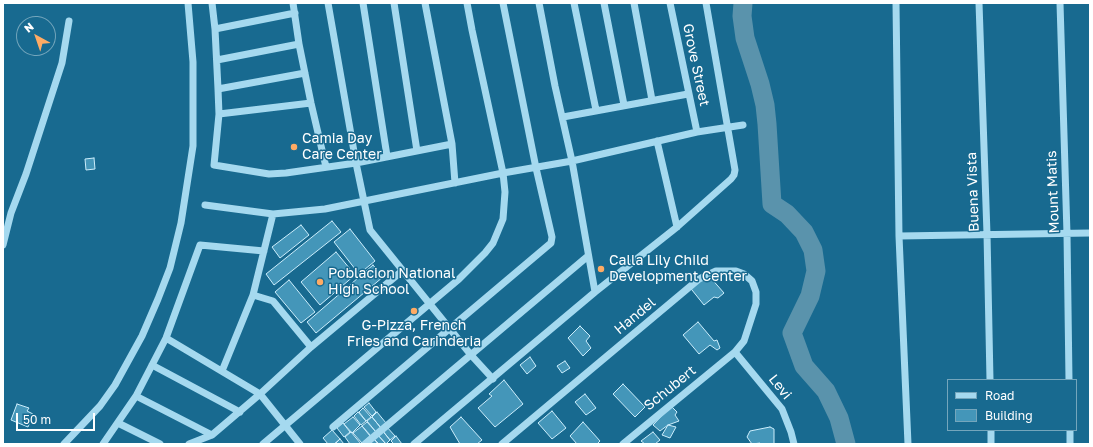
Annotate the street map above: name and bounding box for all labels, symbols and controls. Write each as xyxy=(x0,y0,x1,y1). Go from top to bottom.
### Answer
north arrow xyxy=(16,16,56,56)
text: N xyxy=(21,20,36,35)
street label: Grove Street xyxy=(679,22,713,108)
place label: Camia Day Care Center xyxy=(302,131,382,164)
marker: Camia Day Care Center xyxy=(289,142,299,152)
street label: Mount Matis xyxy=(1043,150,1063,234)
street label: Buena Vista xyxy=(963,152,983,232)
place label: Calla Lily Child Development Center xyxy=(609,253,747,286)
marker: Calla Lily Child Development Center xyxy=(596,264,606,274)
place label: Poblacion National High School xyxy=(328,266,455,298)
marker: Poblacion National High School xyxy=(315,277,325,287)
street label: Handel xyxy=(611,294,659,338)
marker: G-Pizza, French Fries and Carinderia xyxy=(409,306,419,316)
place label: G-Pizza, French Fries and Carinderia xyxy=(347,318,481,350)
street label: Schubert xyxy=(641,362,699,414)
street label: Levi xyxy=(765,371,795,403)
legend xyxy=(947,379,1077,431)
text: Road xyxy=(985,388,1014,403)
scale bar xyxy=(18,405,97,431)
text: Building xyxy=(985,408,1033,423)
text: 50 m xyxy=(23,412,51,427)

